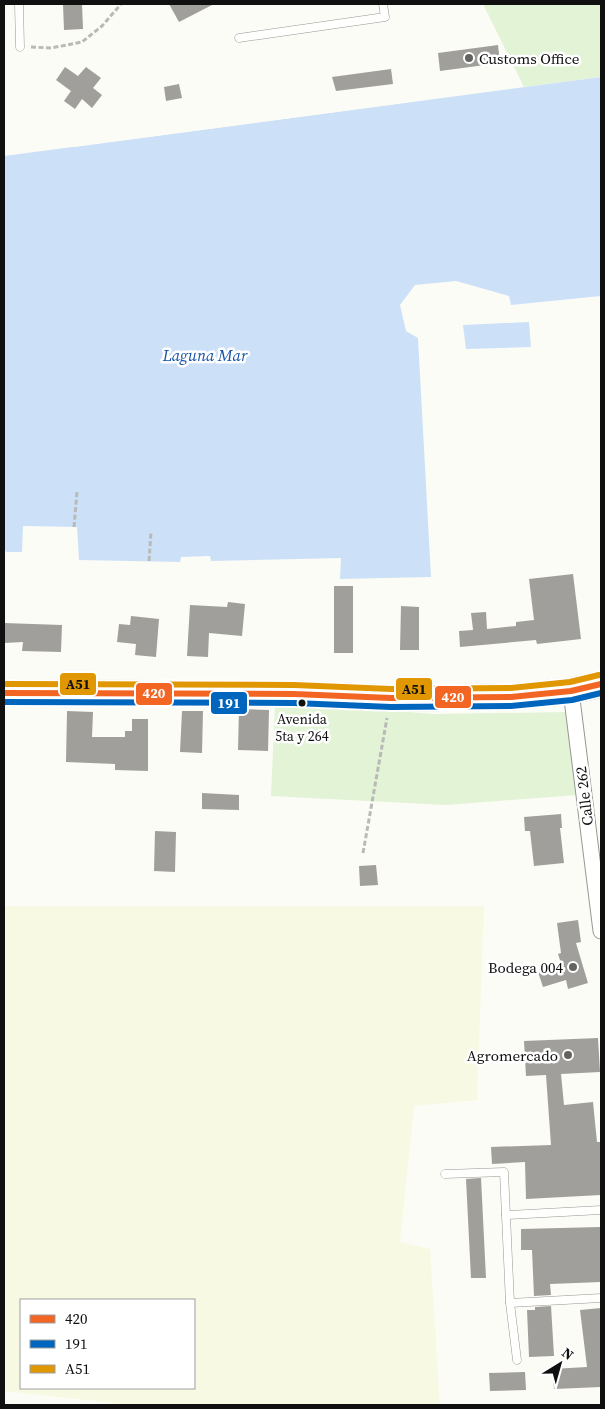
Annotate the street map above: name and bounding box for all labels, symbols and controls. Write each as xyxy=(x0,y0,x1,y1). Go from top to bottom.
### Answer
place label: Customs Office xyxy=(479,48,580,69)
marker: Customs Office xyxy=(463,52,475,64)
water label: Laguna Mar xyxy=(162,344,248,366)
line badge: A51 xyxy=(59,672,97,696)
text: A51 xyxy=(66,674,90,694)
line badge: A51 xyxy=(395,677,433,701)
text: A51 xyxy=(402,679,426,699)
line badge: 420 xyxy=(135,682,173,706)
text: 420 xyxy=(143,683,166,703)
line badge: 420 xyxy=(434,685,472,709)
text: 420 xyxy=(442,687,465,707)
line badge: 191 xyxy=(210,691,248,715)
text: 191 xyxy=(218,693,240,713)
marker: Avenida 5ta y 264 xyxy=(297,698,307,708)
place label: Avenida 5ta y 264 xyxy=(275,709,329,746)
street label: Calle 262 xyxy=(570,765,598,827)
place label: Bodega 004 xyxy=(488,957,563,978)
marker: Bodega 004 xyxy=(567,961,579,973)
place label: Agromercado xyxy=(467,1045,558,1066)
marker: Agromercado xyxy=(562,1049,574,1061)
legend xyxy=(20,1299,195,1389)
text: 420 xyxy=(65,1308,88,1329)
text: 191 xyxy=(65,1333,88,1354)
north arrow xyxy=(535,1339,585,1389)
text: N xyxy=(558,1343,578,1365)
text: A51 xyxy=(65,1358,90,1379)

